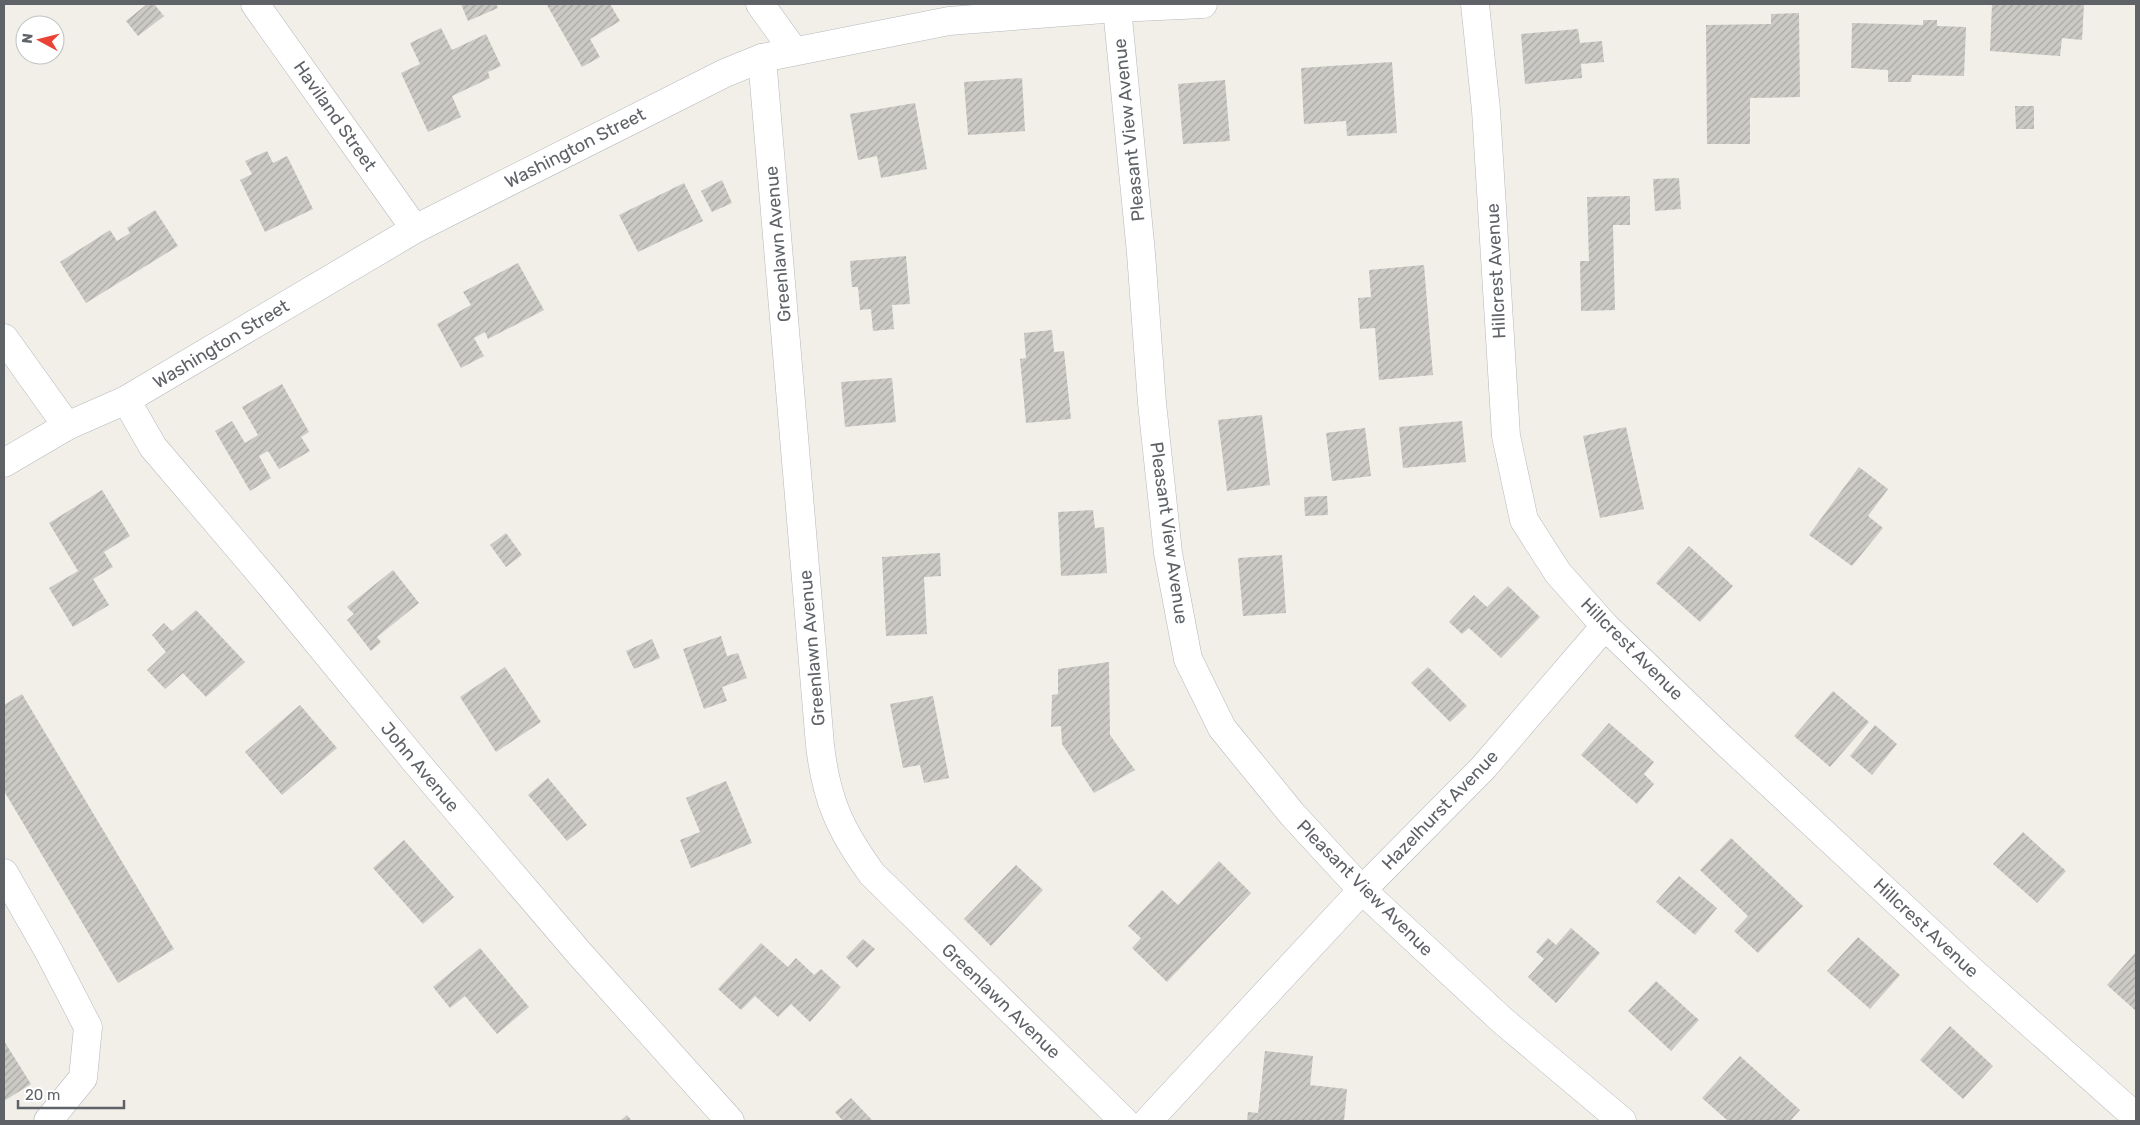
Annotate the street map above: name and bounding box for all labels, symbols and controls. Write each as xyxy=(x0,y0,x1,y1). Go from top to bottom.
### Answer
north arrow xyxy=(15,15,65,65)
text: N xyxy=(19,32,37,45)
street label: Pleasant View Avenue xyxy=(1108,37,1150,223)
street label: Haviland Street xyxy=(289,57,381,175)
street label: Washington Street xyxy=(501,103,649,193)
street label: Greenlawn Avenue xyxy=(760,165,796,323)
street label: Hillcrest Avenue xyxy=(1481,203,1511,339)
street label: Washington Street xyxy=(149,295,293,393)
street label: Pleasant View Avenue xyxy=(1145,440,1193,626)
street label: Greenlawn Avenue xyxy=(794,569,830,727)
street label: Hillcrest Avenue xyxy=(1576,593,1688,705)
street label: John Avenue xyxy=(376,718,464,816)
street label: Hazelhurst Avenue xyxy=(1377,745,1503,875)
street label: Pleasant View Avenue xyxy=(1292,815,1438,961)
street label: Hillcrest Avenue xyxy=(1869,874,1983,982)
street label: Greenlawn Avenue xyxy=(937,939,1065,1063)
scale bar xyxy=(18,1078,124,1110)
text: 20 m xyxy=(25,1086,60,1104)

